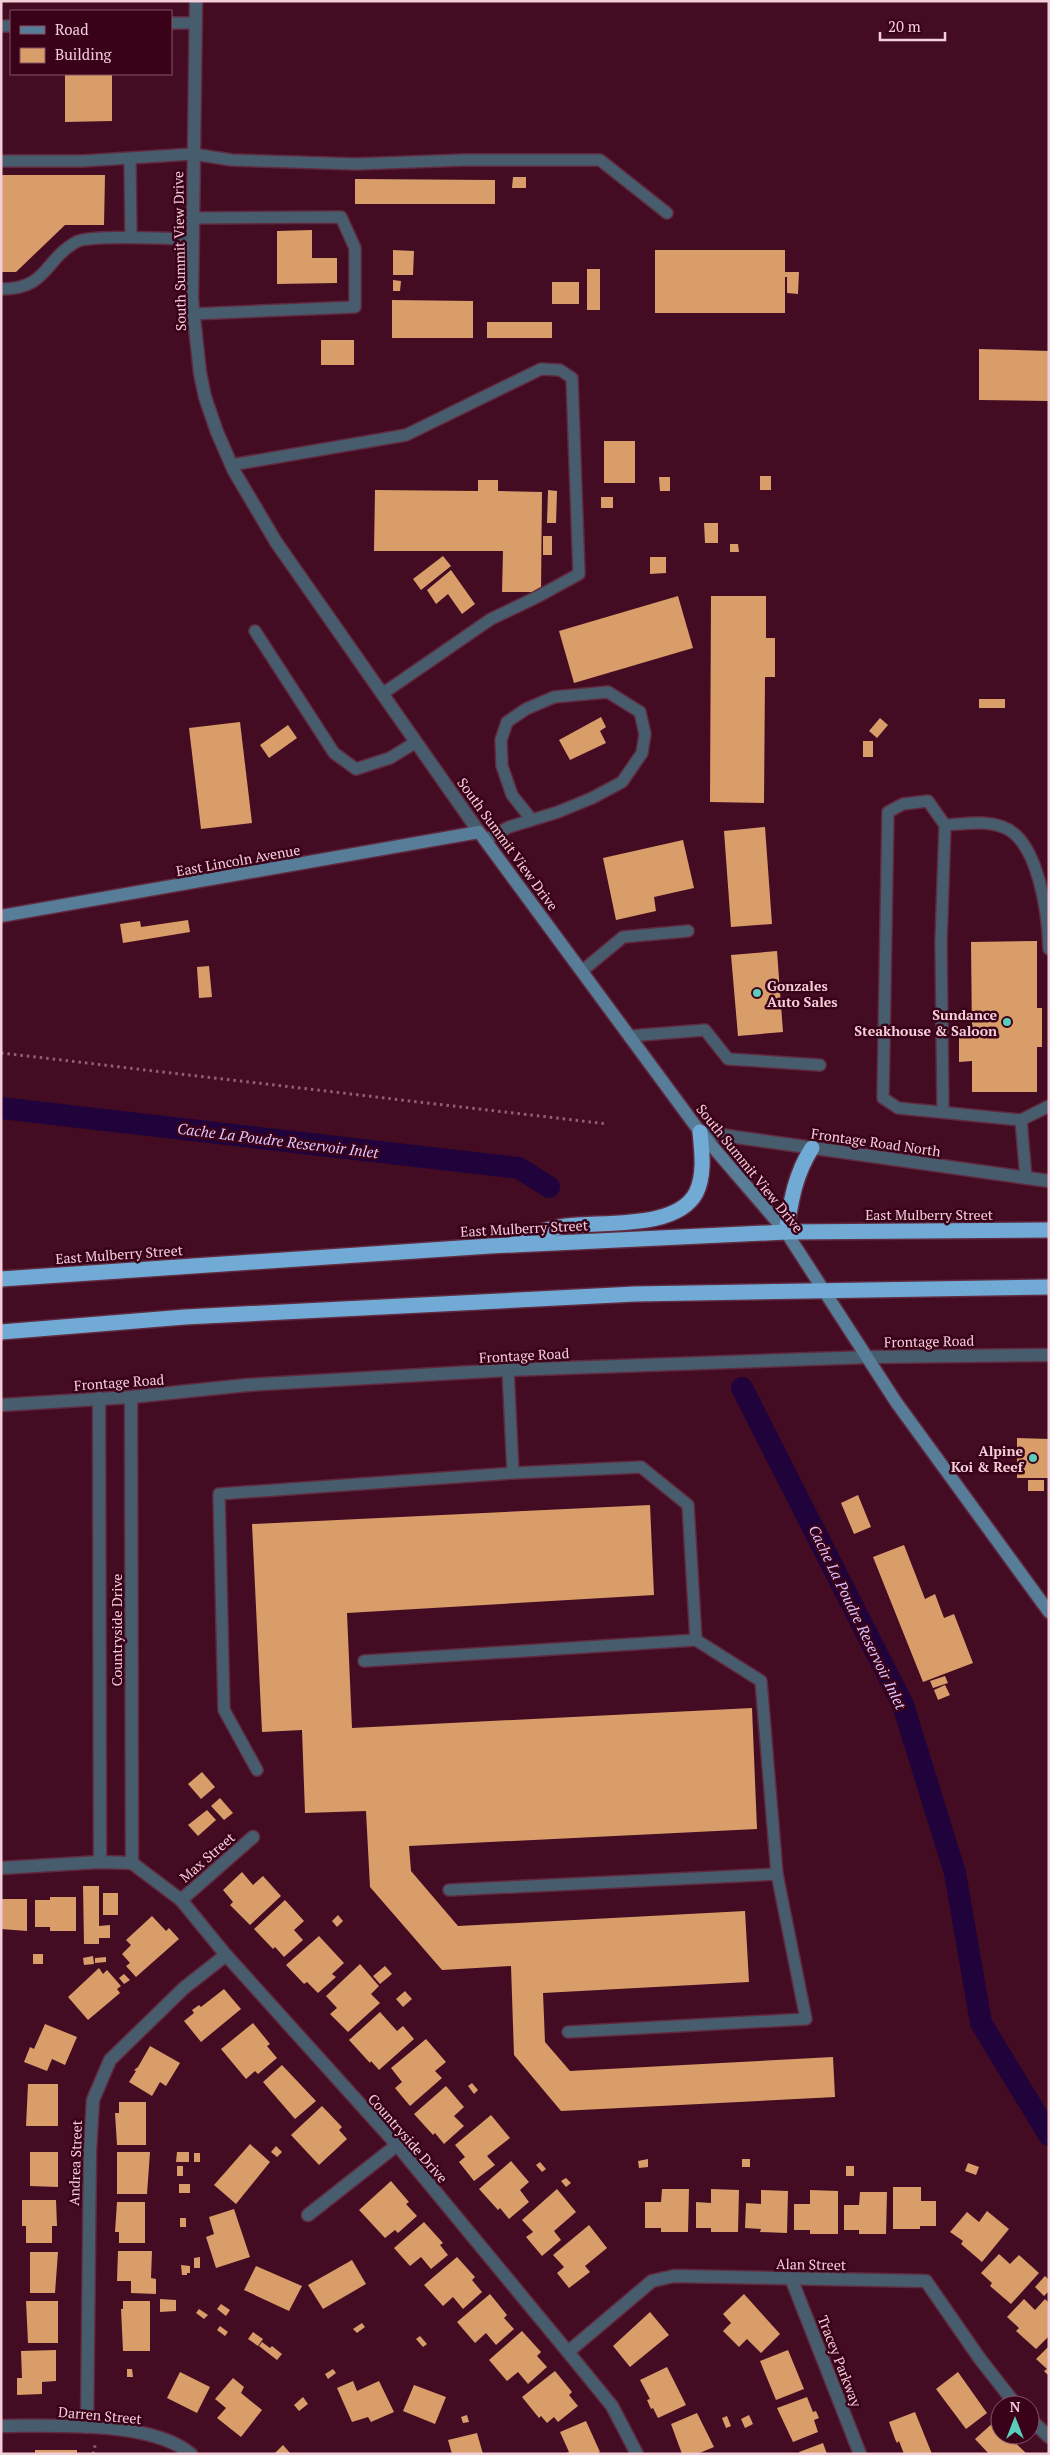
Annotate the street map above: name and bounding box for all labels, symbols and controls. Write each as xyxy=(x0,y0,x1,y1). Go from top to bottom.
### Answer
legend xyxy=(10,10,172,75)
scale bar xyxy=(880,10,945,42)
text: 20 m xyxy=(888,16,921,36)
text: Road xyxy=(55,19,88,39)
text: Building xyxy=(55,44,113,64)
street label: South Summit View Drive xyxy=(168,171,190,331)
street label: South Summit View Drive xyxy=(453,774,563,914)
street label: East Lincoln Avenue xyxy=(174,840,302,880)
place label: Gonzales Auto Sales xyxy=(767,976,838,1011)
marker: Gonzales Auto Sales xyxy=(751,987,763,999)
place label: Sundance Steakhouse & Saloon xyxy=(854,1005,997,1040)
marker: Sundance Steakhouse & Saloon xyxy=(1001,1016,1013,1028)
street label: South Summit View Drive xyxy=(692,1100,808,1236)
water label: Cache La Poudre Reservoir Inlet xyxy=(176,1118,381,1162)
street label: Frontage Road North xyxy=(810,1124,942,1160)
street label: East Mulberry Street xyxy=(865,1205,994,1224)
street label: East Mulberry Street xyxy=(460,1215,589,1241)
street label: East Mulberry Street xyxy=(55,1240,184,1268)
street label: Frontage Road xyxy=(884,1331,975,1351)
street label: Frontage Road xyxy=(478,1343,570,1367)
street label: Frontage Road xyxy=(73,1369,165,1395)
place label: Alpine Koi & Reef xyxy=(951,1441,1025,1476)
marker: Alpine Koi & Reef xyxy=(1027,1452,1039,1464)
water label: Cache La Poudre Reservoir Inlet xyxy=(805,1522,912,1713)
street label: Countryside Drive xyxy=(107,1574,126,1686)
street label: Max Street xyxy=(175,1827,239,1886)
street label: Countryside Drive xyxy=(364,2089,452,2187)
street label: Andrea Street xyxy=(64,2119,86,2206)
street label: Alan Street xyxy=(776,2254,847,2274)
street label: Tracey Parkway xyxy=(814,2313,867,2410)
north arrow xyxy=(990,2395,1040,2445)
text: N xyxy=(1010,2397,1021,2416)
street label: Darren Street xyxy=(57,2402,143,2428)

